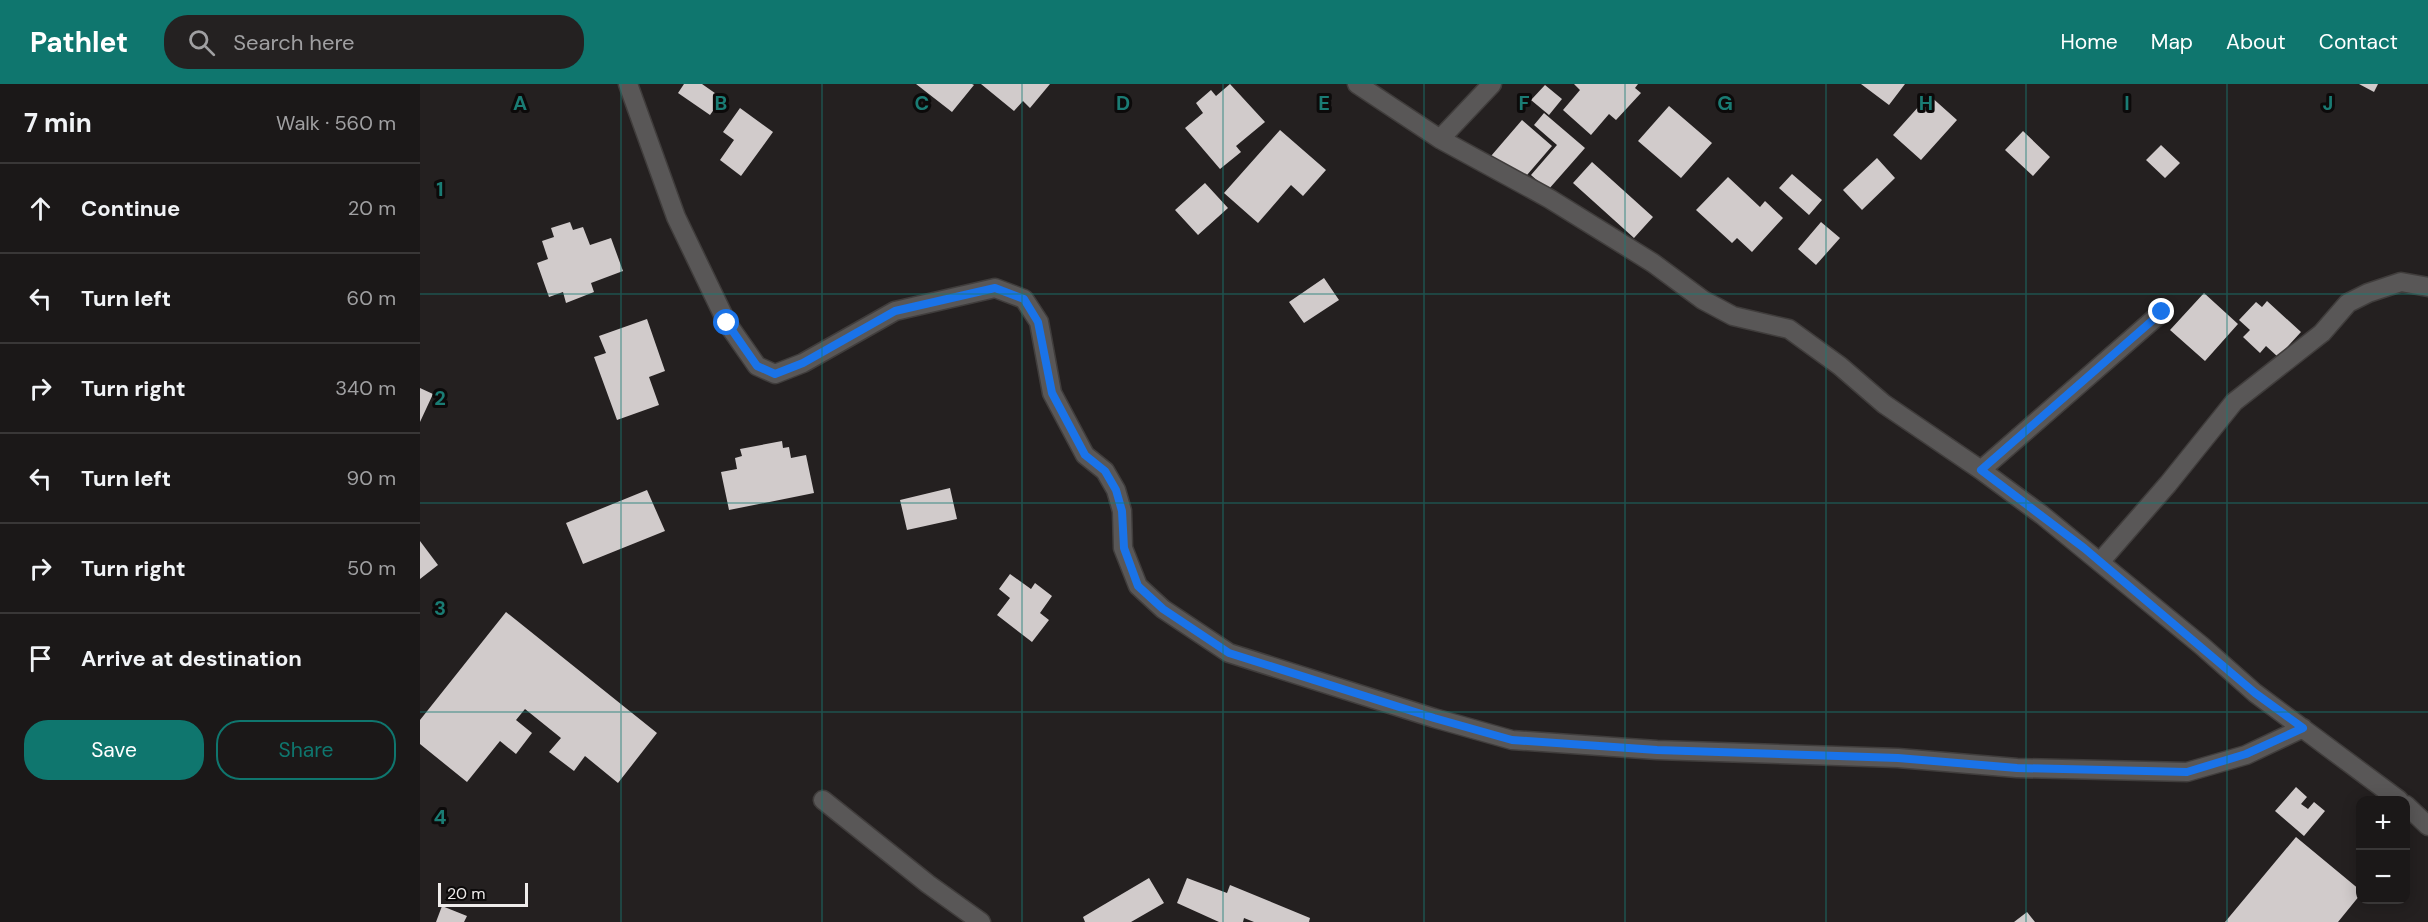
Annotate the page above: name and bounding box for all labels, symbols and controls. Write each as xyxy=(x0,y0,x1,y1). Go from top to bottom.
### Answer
search box xyxy=(164,15,584,69)
text: Pathlet xyxy=(30,24,128,61)
icon: search xyxy=(185,26,218,59)
text: Search here xyxy=(233,28,355,57)
text: Home xyxy=(2060,28,2118,56)
text: Map xyxy=(2151,28,2193,56)
text: About xyxy=(2226,28,2286,56)
text: Contact xyxy=(2319,28,2398,56)
text: A xyxy=(513,90,527,116)
text: B xyxy=(715,90,727,116)
text: C xyxy=(915,90,929,116)
text: D xyxy=(1116,90,1130,116)
text: E xyxy=(1318,90,1330,116)
text: F xyxy=(1518,90,1530,116)
text: G xyxy=(1717,90,1733,116)
text: H xyxy=(1919,90,1933,116)
text: I xyxy=(2124,90,2130,116)
text: J xyxy=(2323,90,2333,116)
text: 7 min xyxy=(24,106,92,140)
text: Walk · 560 m xyxy=(276,110,396,136)
text: 1 xyxy=(436,176,444,202)
icon: ahead xyxy=(24,192,57,225)
text: Continue xyxy=(81,194,180,223)
text: 20 m xyxy=(348,195,396,221)
icon: left xyxy=(24,282,57,315)
text: Turn left xyxy=(81,284,171,313)
text: 60 m xyxy=(347,285,396,311)
route end xyxy=(2148,298,2174,324)
route start xyxy=(713,309,739,335)
icon: right xyxy=(24,372,57,405)
text: Turn right xyxy=(81,374,186,403)
text: 340 m xyxy=(335,375,396,401)
text: 2 xyxy=(434,385,446,411)
icon: left xyxy=(24,462,57,495)
text: Turn left xyxy=(81,464,171,493)
text: 90 m xyxy=(347,465,396,491)
icon: right xyxy=(24,552,57,585)
text: Turn right xyxy=(81,554,186,583)
text: 50 m xyxy=(347,555,396,581)
text: 3 xyxy=(434,595,446,621)
icon: arrive xyxy=(24,642,57,675)
text: Arrive at destination xyxy=(81,644,302,673)
button: Save xyxy=(24,720,204,780)
button: Share xyxy=(216,720,396,780)
map controls xyxy=(2356,796,2410,904)
button: + xyxy=(2356,796,2410,850)
text: 4 xyxy=(434,804,447,830)
button: − xyxy=(2356,850,2410,904)
scale bar xyxy=(438,880,528,908)
text: 20 m xyxy=(447,883,486,904)

